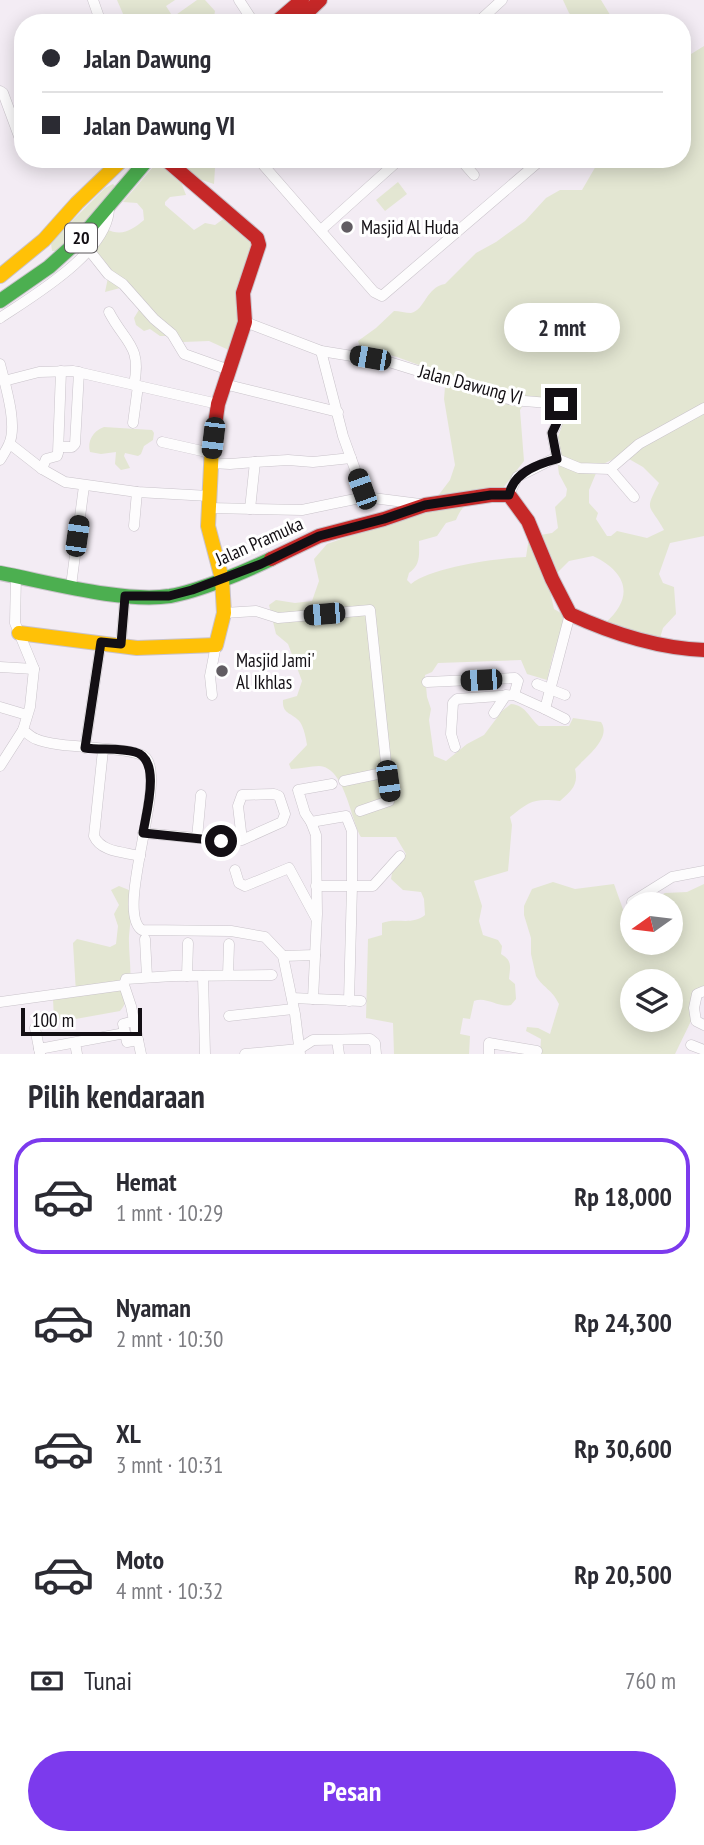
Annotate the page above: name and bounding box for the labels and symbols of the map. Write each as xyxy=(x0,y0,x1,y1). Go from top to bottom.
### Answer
place label: Masjid Al Huda xyxy=(361,215,459,239)
marker: Masjid Al Huda xyxy=(339,219,355,235)
road number: 20 xyxy=(65,224,97,252)
callout: 2 mnt xyxy=(503,302,619,352)
car xyxy=(348,344,393,372)
street label: Jalan Dawung VI xyxy=(415,358,526,409)
route end xyxy=(545,388,577,420)
car xyxy=(201,416,226,460)
car xyxy=(345,466,380,512)
street label: Jalan Pramuka xyxy=(211,511,306,571)
car xyxy=(64,514,91,558)
car xyxy=(303,602,346,626)
place label: Masjid Jami' Al Ikhlas xyxy=(236,648,315,694)
marker: Masjid Jami' Al Ikhlas xyxy=(214,663,230,679)
car xyxy=(460,668,503,692)
car xyxy=(375,759,402,803)
route start xyxy=(205,825,237,857)
north arrow xyxy=(620,892,682,956)
scale bar xyxy=(21,1005,142,1037)

